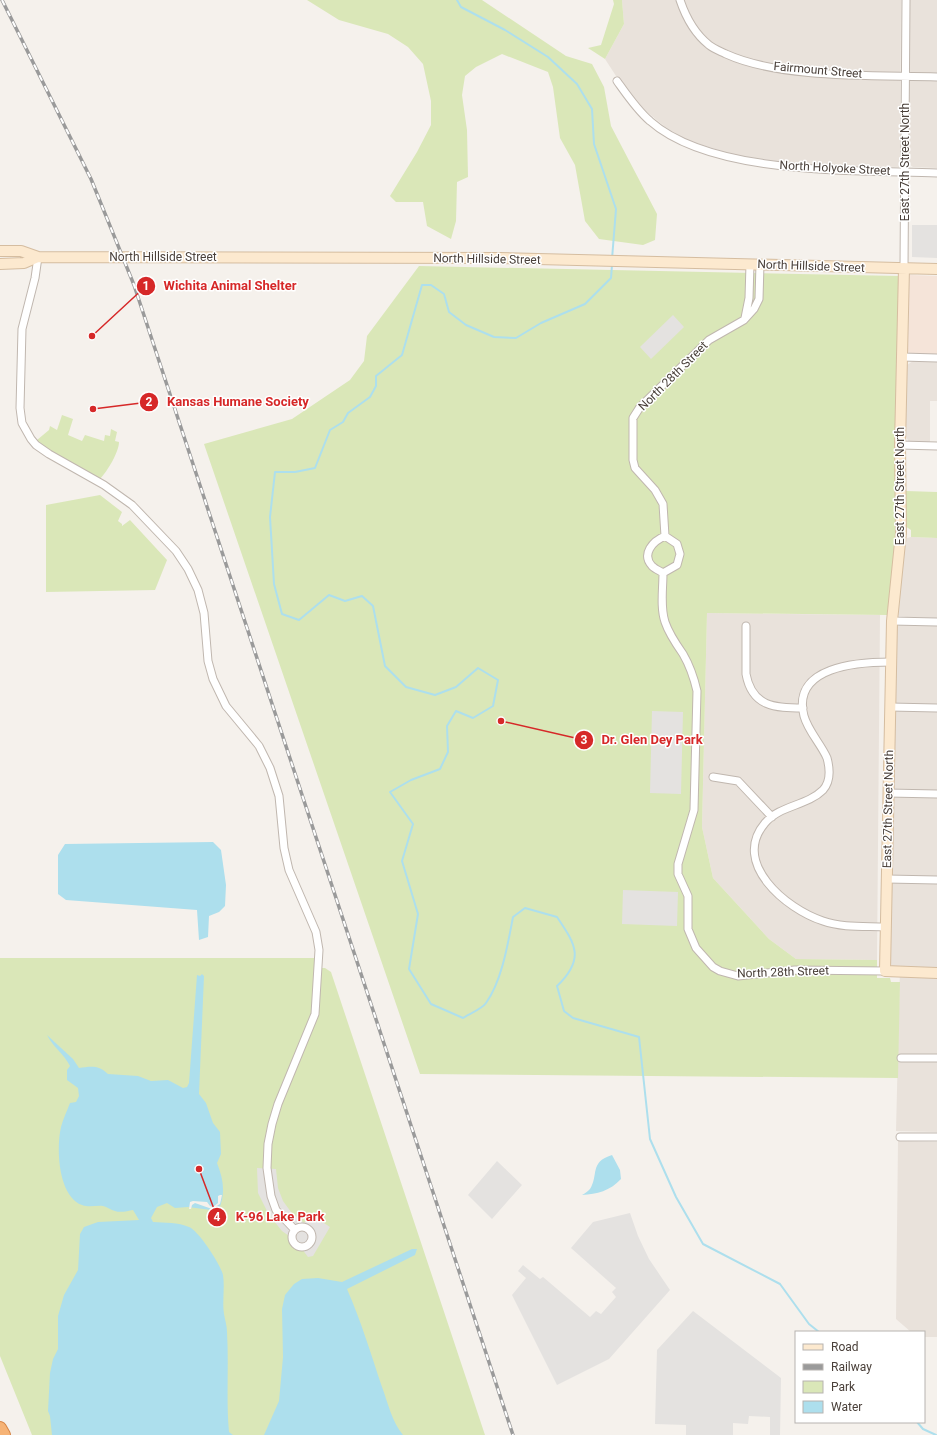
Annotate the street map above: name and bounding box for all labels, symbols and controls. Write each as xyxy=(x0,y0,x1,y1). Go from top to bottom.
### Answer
street label: Fairmount Street xyxy=(773,59,863,81)
street label: East 27th Street North xyxy=(898,103,912,221)
street label: North Holyoke Street xyxy=(779,158,891,178)
street label: North Hillside Street xyxy=(109,250,217,264)
street label: North Hillside Street xyxy=(433,251,541,267)
street label: North Hillside Street xyxy=(757,257,865,275)
callout: Wichita Animal Shelter xyxy=(136,273,305,298)
text: Wichita Animal Shelter xyxy=(164,278,297,293)
text: 1 xyxy=(143,279,149,293)
street label: North 28th Street xyxy=(636,338,711,413)
callout: Kansas Humane Society xyxy=(139,389,317,414)
text: Kansas Humane Society xyxy=(167,394,309,409)
text: 2 xyxy=(146,395,153,409)
street label: East 27th Street North xyxy=(893,427,907,545)
callout: Dr. Glen Dey Park xyxy=(574,727,711,752)
text: Dr. Glen Dey Park xyxy=(601,732,704,747)
text: 3 xyxy=(581,733,588,747)
street label: East 27th Street North xyxy=(880,750,896,868)
street label: North 28th Street xyxy=(737,963,829,981)
callout: K-96 Lake Park xyxy=(207,1204,332,1229)
text: K-96 Lake Park xyxy=(236,1209,325,1224)
text: 4 xyxy=(214,1210,221,1224)
legend xyxy=(795,1331,925,1423)
text: Road xyxy=(831,1340,859,1354)
text: Railway xyxy=(831,1360,872,1374)
text: Park xyxy=(831,1380,856,1394)
text: Water xyxy=(831,1400,862,1414)

